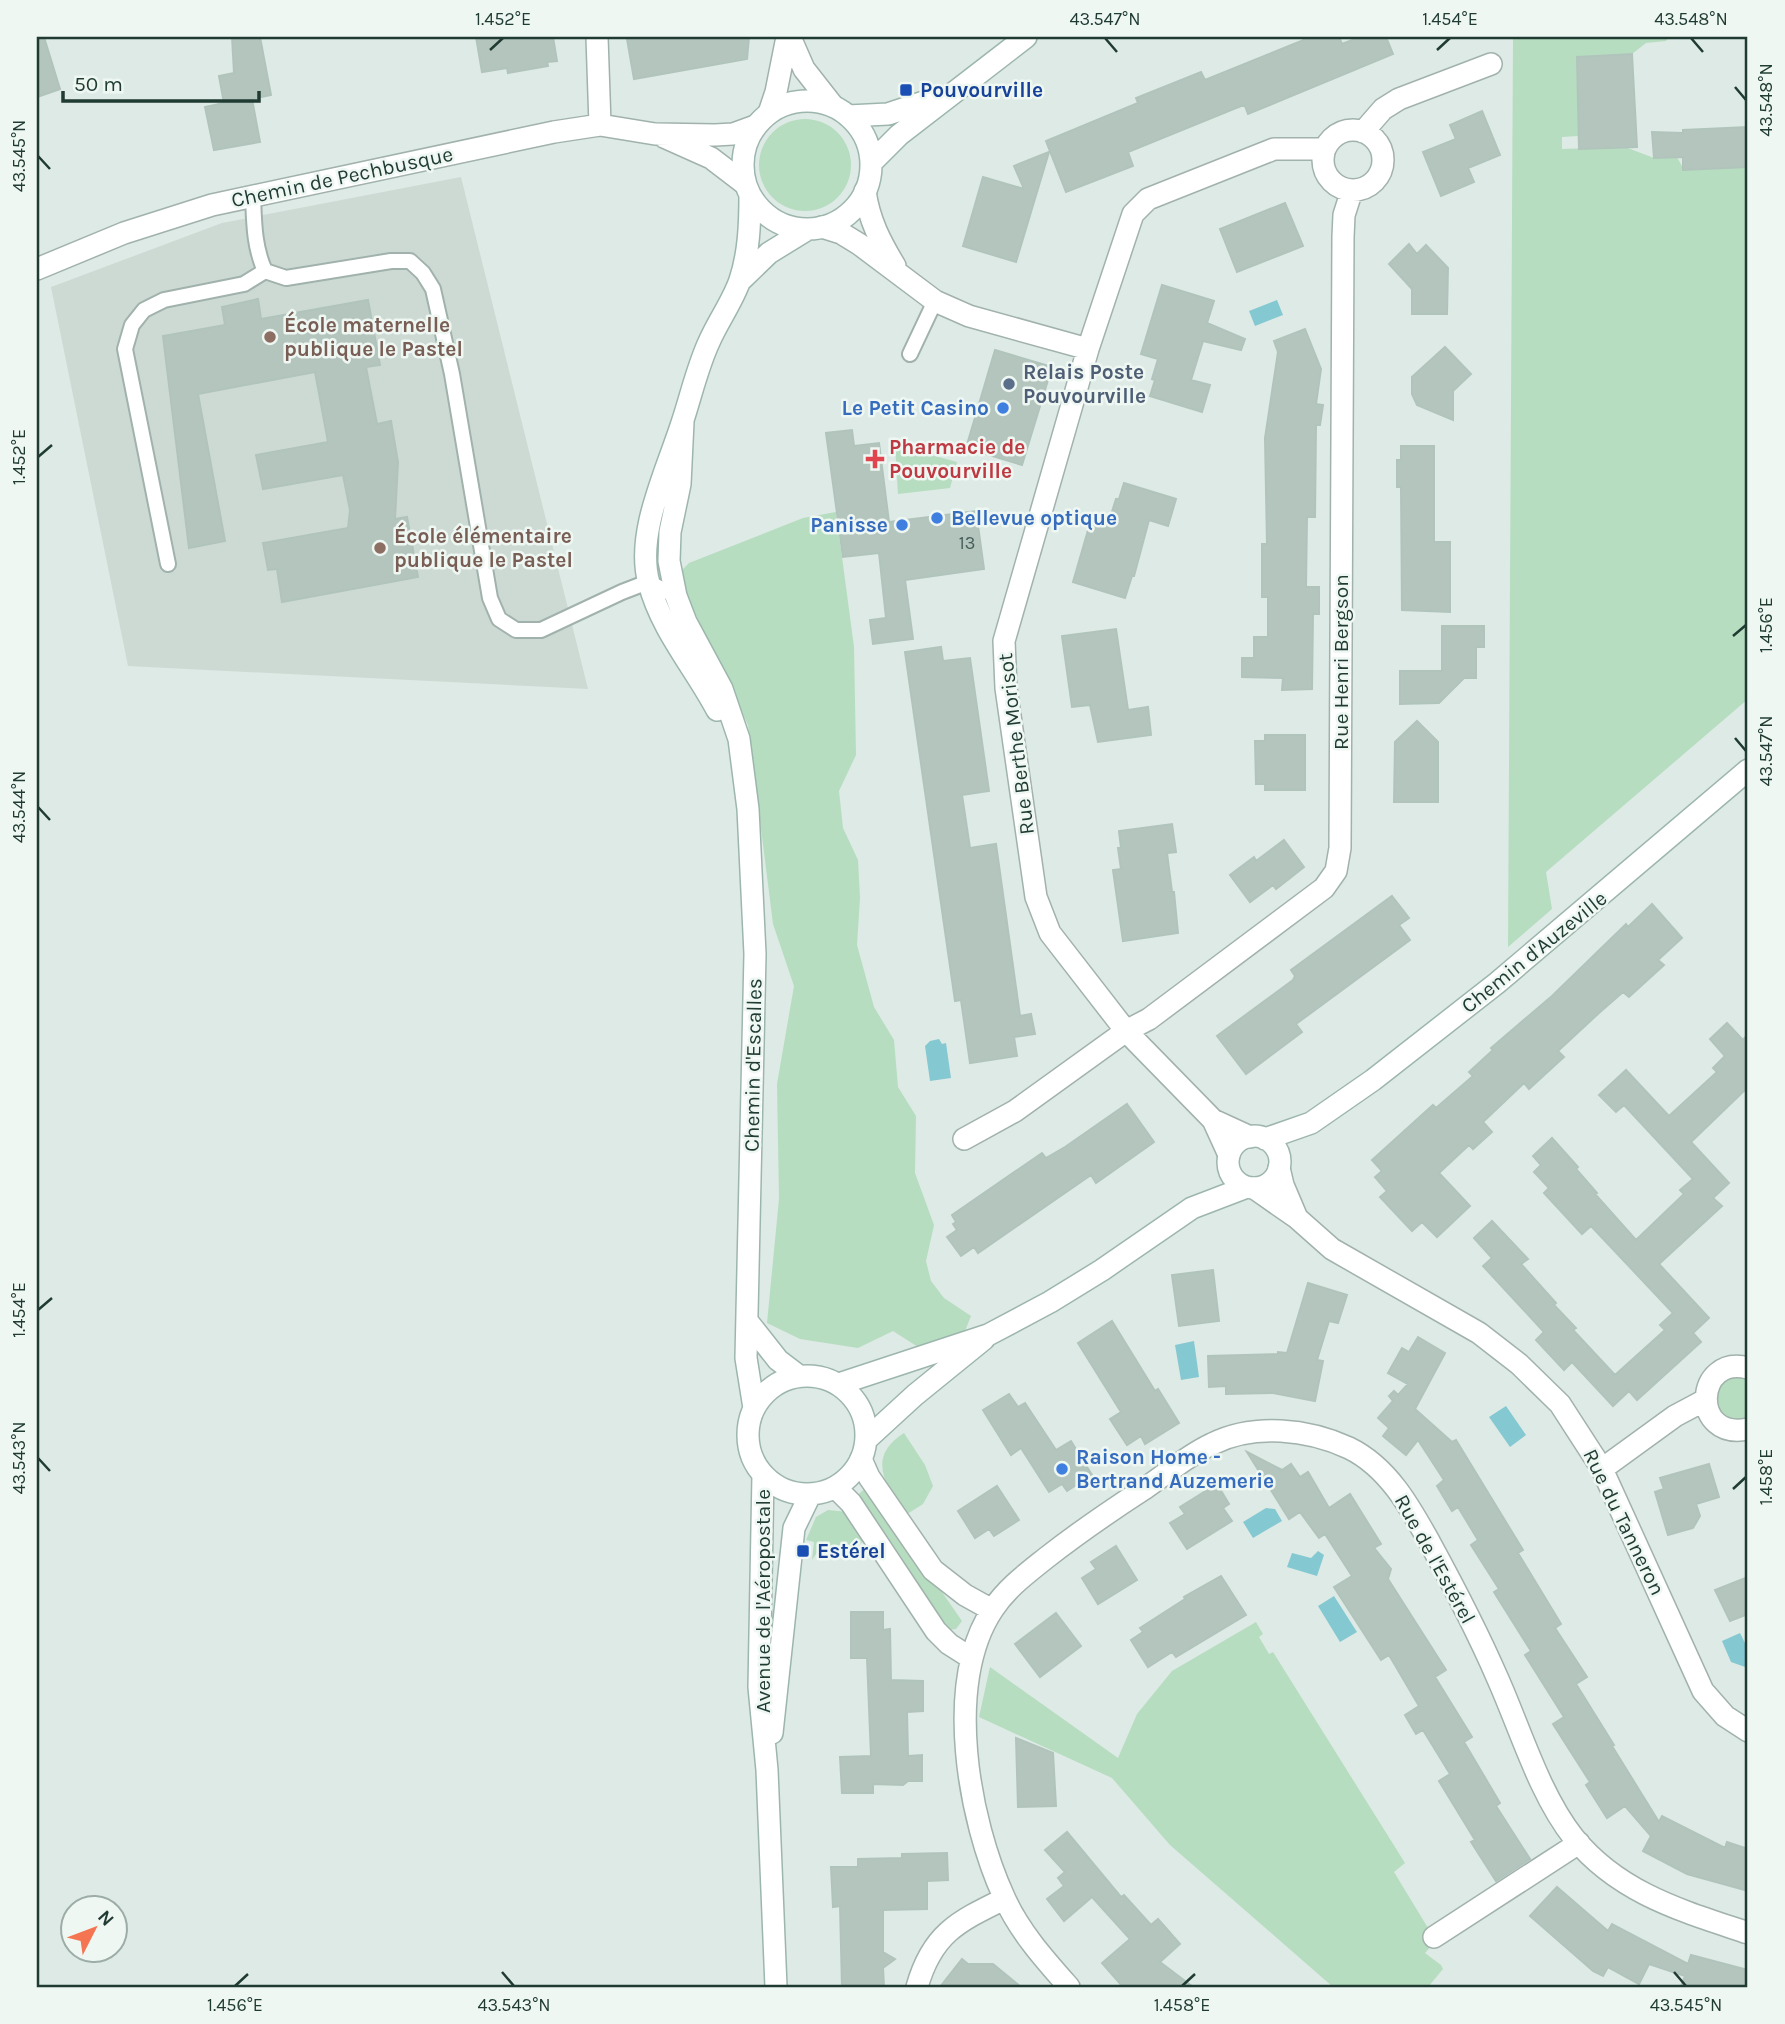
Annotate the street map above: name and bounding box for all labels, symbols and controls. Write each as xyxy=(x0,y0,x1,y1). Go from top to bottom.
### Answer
text: 1.452°E xyxy=(475,8,531,30)
text: 43.547°N xyxy=(1069,8,1141,30)
text: 1.454°E xyxy=(1422,8,1478,30)
text: 43.548°N xyxy=(1654,8,1728,30)
scale bar xyxy=(63,60,259,104)
text: 43.548°N xyxy=(1755,63,1777,137)
text: 50 m xyxy=(74,72,123,96)
place label: Pouvourville xyxy=(920,78,1043,102)
marker: Pouvourville xyxy=(898,82,914,98)
text: 43.545°N xyxy=(8,120,30,192)
street label: Chemin de Pechbusque xyxy=(229,142,455,212)
place label: École maternelle publique le Pastel xyxy=(284,311,463,362)
marker: École maternelle publique le Pastel xyxy=(262,329,278,345)
place label: Relais Poste Pouvourville xyxy=(1023,360,1146,408)
marker: Relais Poste Pouvourville xyxy=(1001,376,1017,392)
place label: Le Petit Casino xyxy=(842,396,989,420)
marker: Le Petit Casino xyxy=(995,400,1011,416)
text: 1.452°E xyxy=(8,429,30,485)
place label: Pharmacie de Pouvourville xyxy=(889,435,1026,483)
marker: Pharmacie de Pouvourville xyxy=(867,451,883,467)
place label: Bellevue optique xyxy=(951,506,1117,531)
marker: Bellevue optique xyxy=(929,510,945,526)
place label: Panisse xyxy=(810,513,888,537)
marker: Panisse xyxy=(894,517,910,533)
place label: École élémentaire publique le Pastel xyxy=(394,522,573,573)
house number: 13 xyxy=(959,532,975,554)
marker: École élémentaire publique le Pastel xyxy=(372,540,388,556)
street label: Rue Henri Bergson xyxy=(1329,574,1353,750)
text: 1.456°E xyxy=(1755,597,1777,653)
street label: Rue Berthe Morisot xyxy=(993,652,1039,836)
text: 43.547°N xyxy=(1755,715,1777,787)
text: 43.544°N xyxy=(8,771,30,843)
street label: Chemin d'Auzeville xyxy=(1456,886,1612,1018)
street label: Chemin d'Escalles xyxy=(739,978,767,1152)
text: 1.454°E xyxy=(8,1282,30,1338)
text: 43.543°N xyxy=(8,1421,30,1495)
place label: Raison Home - Bertrand Auzemerie xyxy=(1076,1445,1274,1493)
street label: Rue du Tanneron xyxy=(1578,1445,1670,1599)
text: 1.458°E xyxy=(1755,1449,1777,1505)
marker: Raison Home - Bertrand Auzemerie xyxy=(1054,1461,1070,1477)
street label: Avenue de l'Aéropostale xyxy=(751,1489,775,1713)
street label: Rue de l'Estérel xyxy=(1390,1490,1480,1628)
place label: Estérel xyxy=(817,1539,886,1563)
marker: Estérel xyxy=(795,1543,811,1559)
north arrow xyxy=(60,1895,130,1965)
text: N xyxy=(93,1906,119,1931)
text: 1.456°E xyxy=(207,1994,263,2016)
text: 43.543°N xyxy=(477,1994,551,2016)
text: 1.458°E xyxy=(1154,1994,1210,2016)
text: 43.545°N xyxy=(1650,1994,1722,2016)

